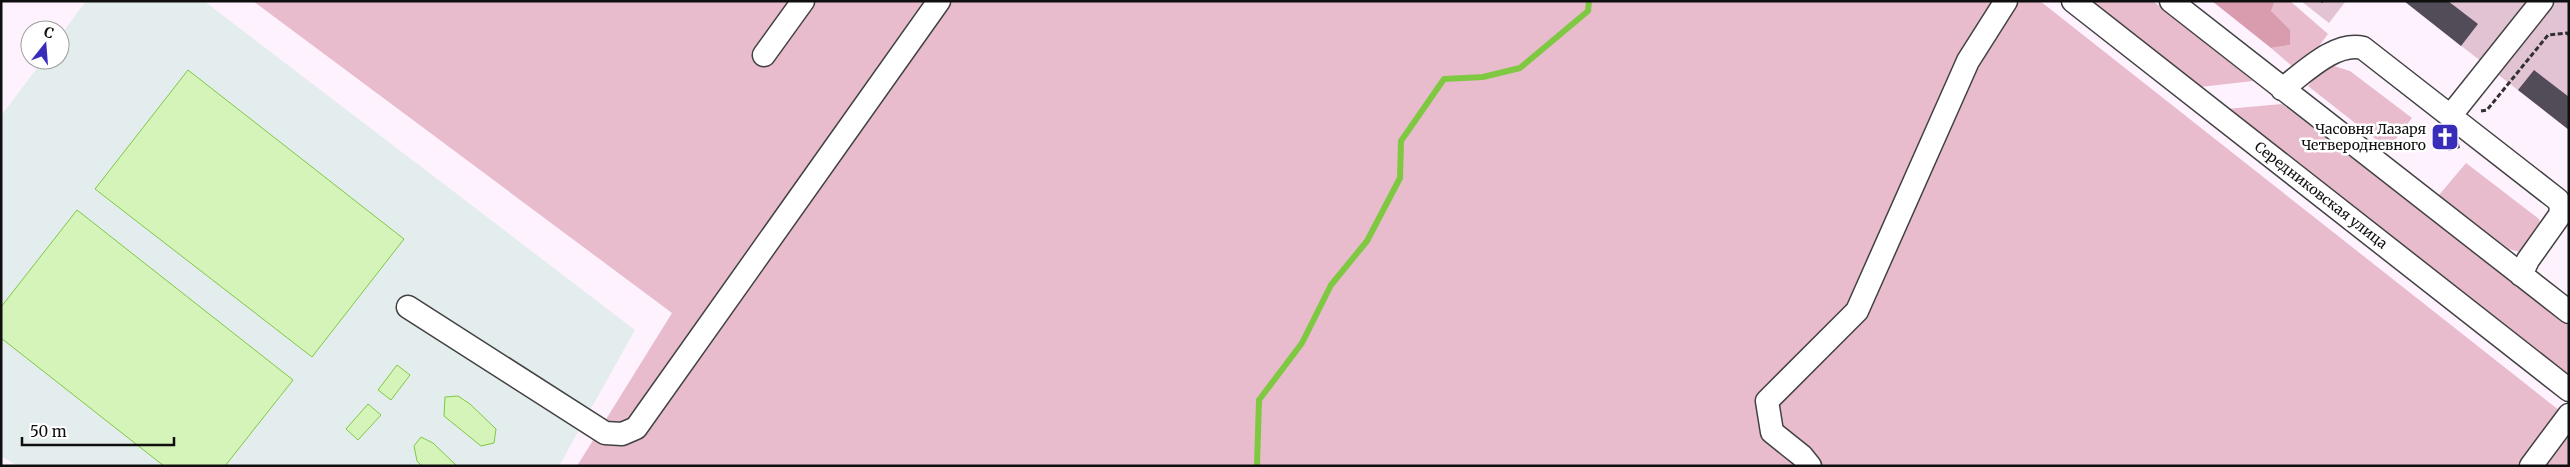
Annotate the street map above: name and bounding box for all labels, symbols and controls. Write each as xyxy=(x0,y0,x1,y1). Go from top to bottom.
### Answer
north arrow xyxy=(20,20,70,70)
text: С xyxy=(42,23,56,43)
place label: Часовня Лазаря Четверодневного xyxy=(2301,120,2426,154)
church icon: Часовня Лазаря Четверодневного xyxy=(2430,122,2460,152)
street label: Середниковская улица xyxy=(2251,138,2391,253)
scale bar xyxy=(22,414,175,446)
text: 50 m xyxy=(30,422,67,441)

